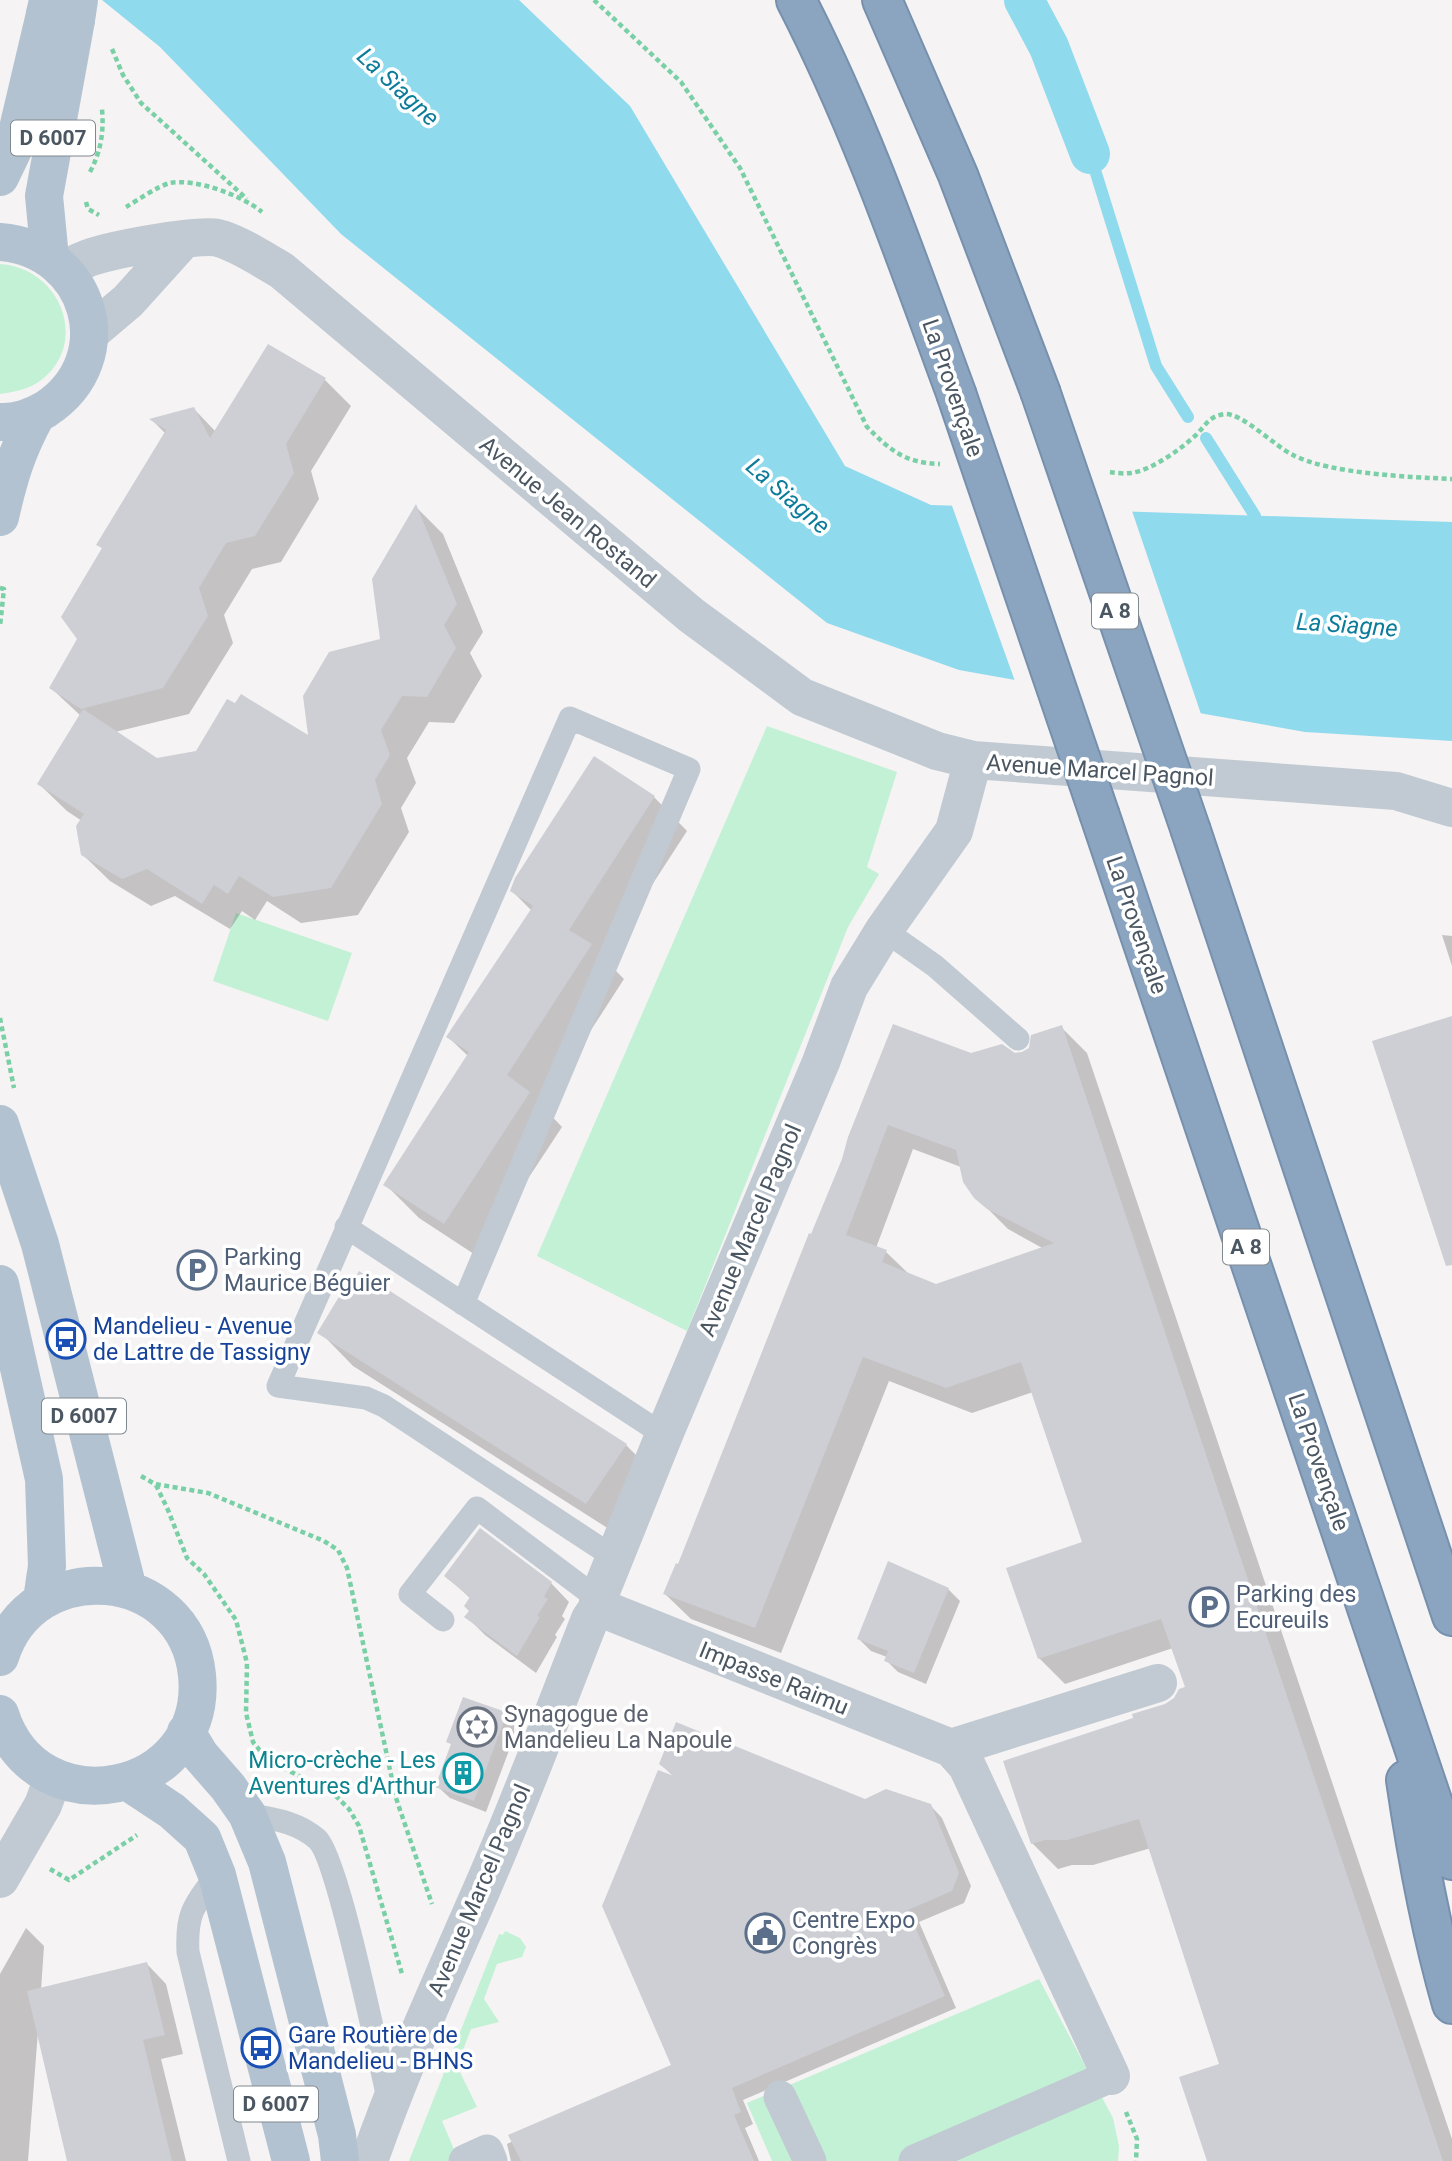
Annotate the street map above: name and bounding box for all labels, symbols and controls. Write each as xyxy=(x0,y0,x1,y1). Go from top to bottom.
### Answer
water label: La Siagne xyxy=(351,42,445,132)
road number: D 6007 xyxy=(11,120,95,156)
street label: La Provençale xyxy=(916,316,989,461)
street label: Avenue Jean Rostand xyxy=(474,431,661,594)
water label: La Siagne xyxy=(741,452,835,540)
road number: A 8 xyxy=(1092,594,1138,628)
water label: La Siagne xyxy=(1295,607,1399,643)
street label: Avenue Marcel Pagnol xyxy=(985,749,1215,792)
street label: La Provençale xyxy=(1100,853,1173,998)
street label: Avenue Marcel Pagnol xyxy=(694,1120,807,1340)
road number: A 8 xyxy=(1223,1230,1269,1264)
place label: Parking Maurice Béguier xyxy=(224,1244,391,1297)
parking icon: Parking Maurice Béguier xyxy=(176,1249,218,1291)
place label: Mandelieu - Avenue de Lattre de Tassigny xyxy=(93,1313,311,1366)
bus stop icon: Mandelieu - Avenue de Lattre de Tassigny xyxy=(45,1318,87,1360)
street label: La Provençale xyxy=(1282,1390,1355,1535)
road number: D 6007 xyxy=(42,1398,126,1434)
place label: Parking des Ecureuils xyxy=(1236,1581,1356,1634)
parking icon: Parking des Ecureuils xyxy=(1188,1586,1230,1628)
street label: Impasse Raimu xyxy=(695,1636,852,1721)
place label: Synagogue de Mandelieu La Napoule xyxy=(504,1701,732,1754)
synagogue icon: Synagogue de Mandelieu La Napoule xyxy=(456,1706,498,1748)
place label: Micro-crèche - Les Aventures d'Arthur xyxy=(248,1747,436,1800)
building icon: Micro-crèche - Les Aventures d'Arthur xyxy=(442,1752,484,1794)
street label: Avenue Marcel Pagnol xyxy=(423,1780,536,2000)
place label: Centre Expo Congrès xyxy=(792,1907,915,1960)
public building icon: Centre Expo Congrès xyxy=(744,1912,786,1954)
place label: Gare Routière de Mandelieu - BHNS xyxy=(288,2022,473,2075)
bus stop icon: Gare Routière de Mandelieu - BHNS xyxy=(240,2027,282,2069)
road number: D 6007 xyxy=(234,2086,318,2122)

